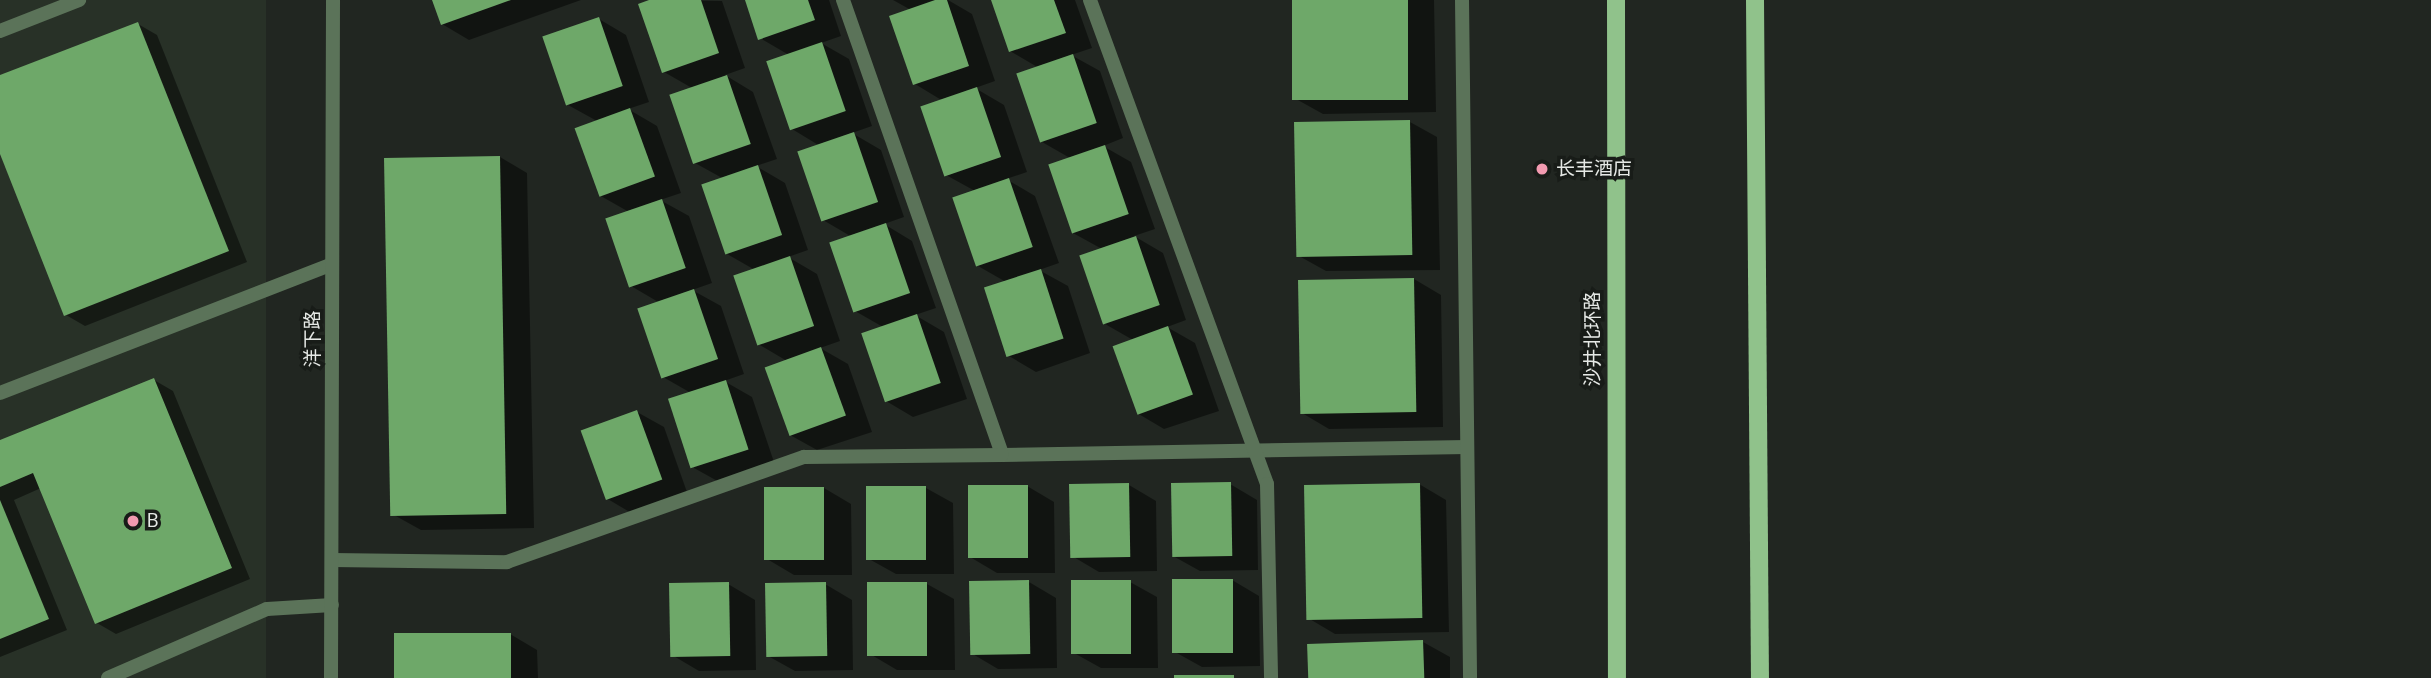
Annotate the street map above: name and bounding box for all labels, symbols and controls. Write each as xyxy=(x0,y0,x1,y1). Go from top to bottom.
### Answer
place label: 长丰酒店 xyxy=(1556,158,1632,180)
marker: 长丰酒店 xyxy=(1534,161,1550,177)
street label: 沙井北环路 xyxy=(1582,292,1604,386)
street label: 洋下路 xyxy=(302,311,324,367)
place label: B xyxy=(147,510,158,532)
marker: B xyxy=(125,513,141,529)

